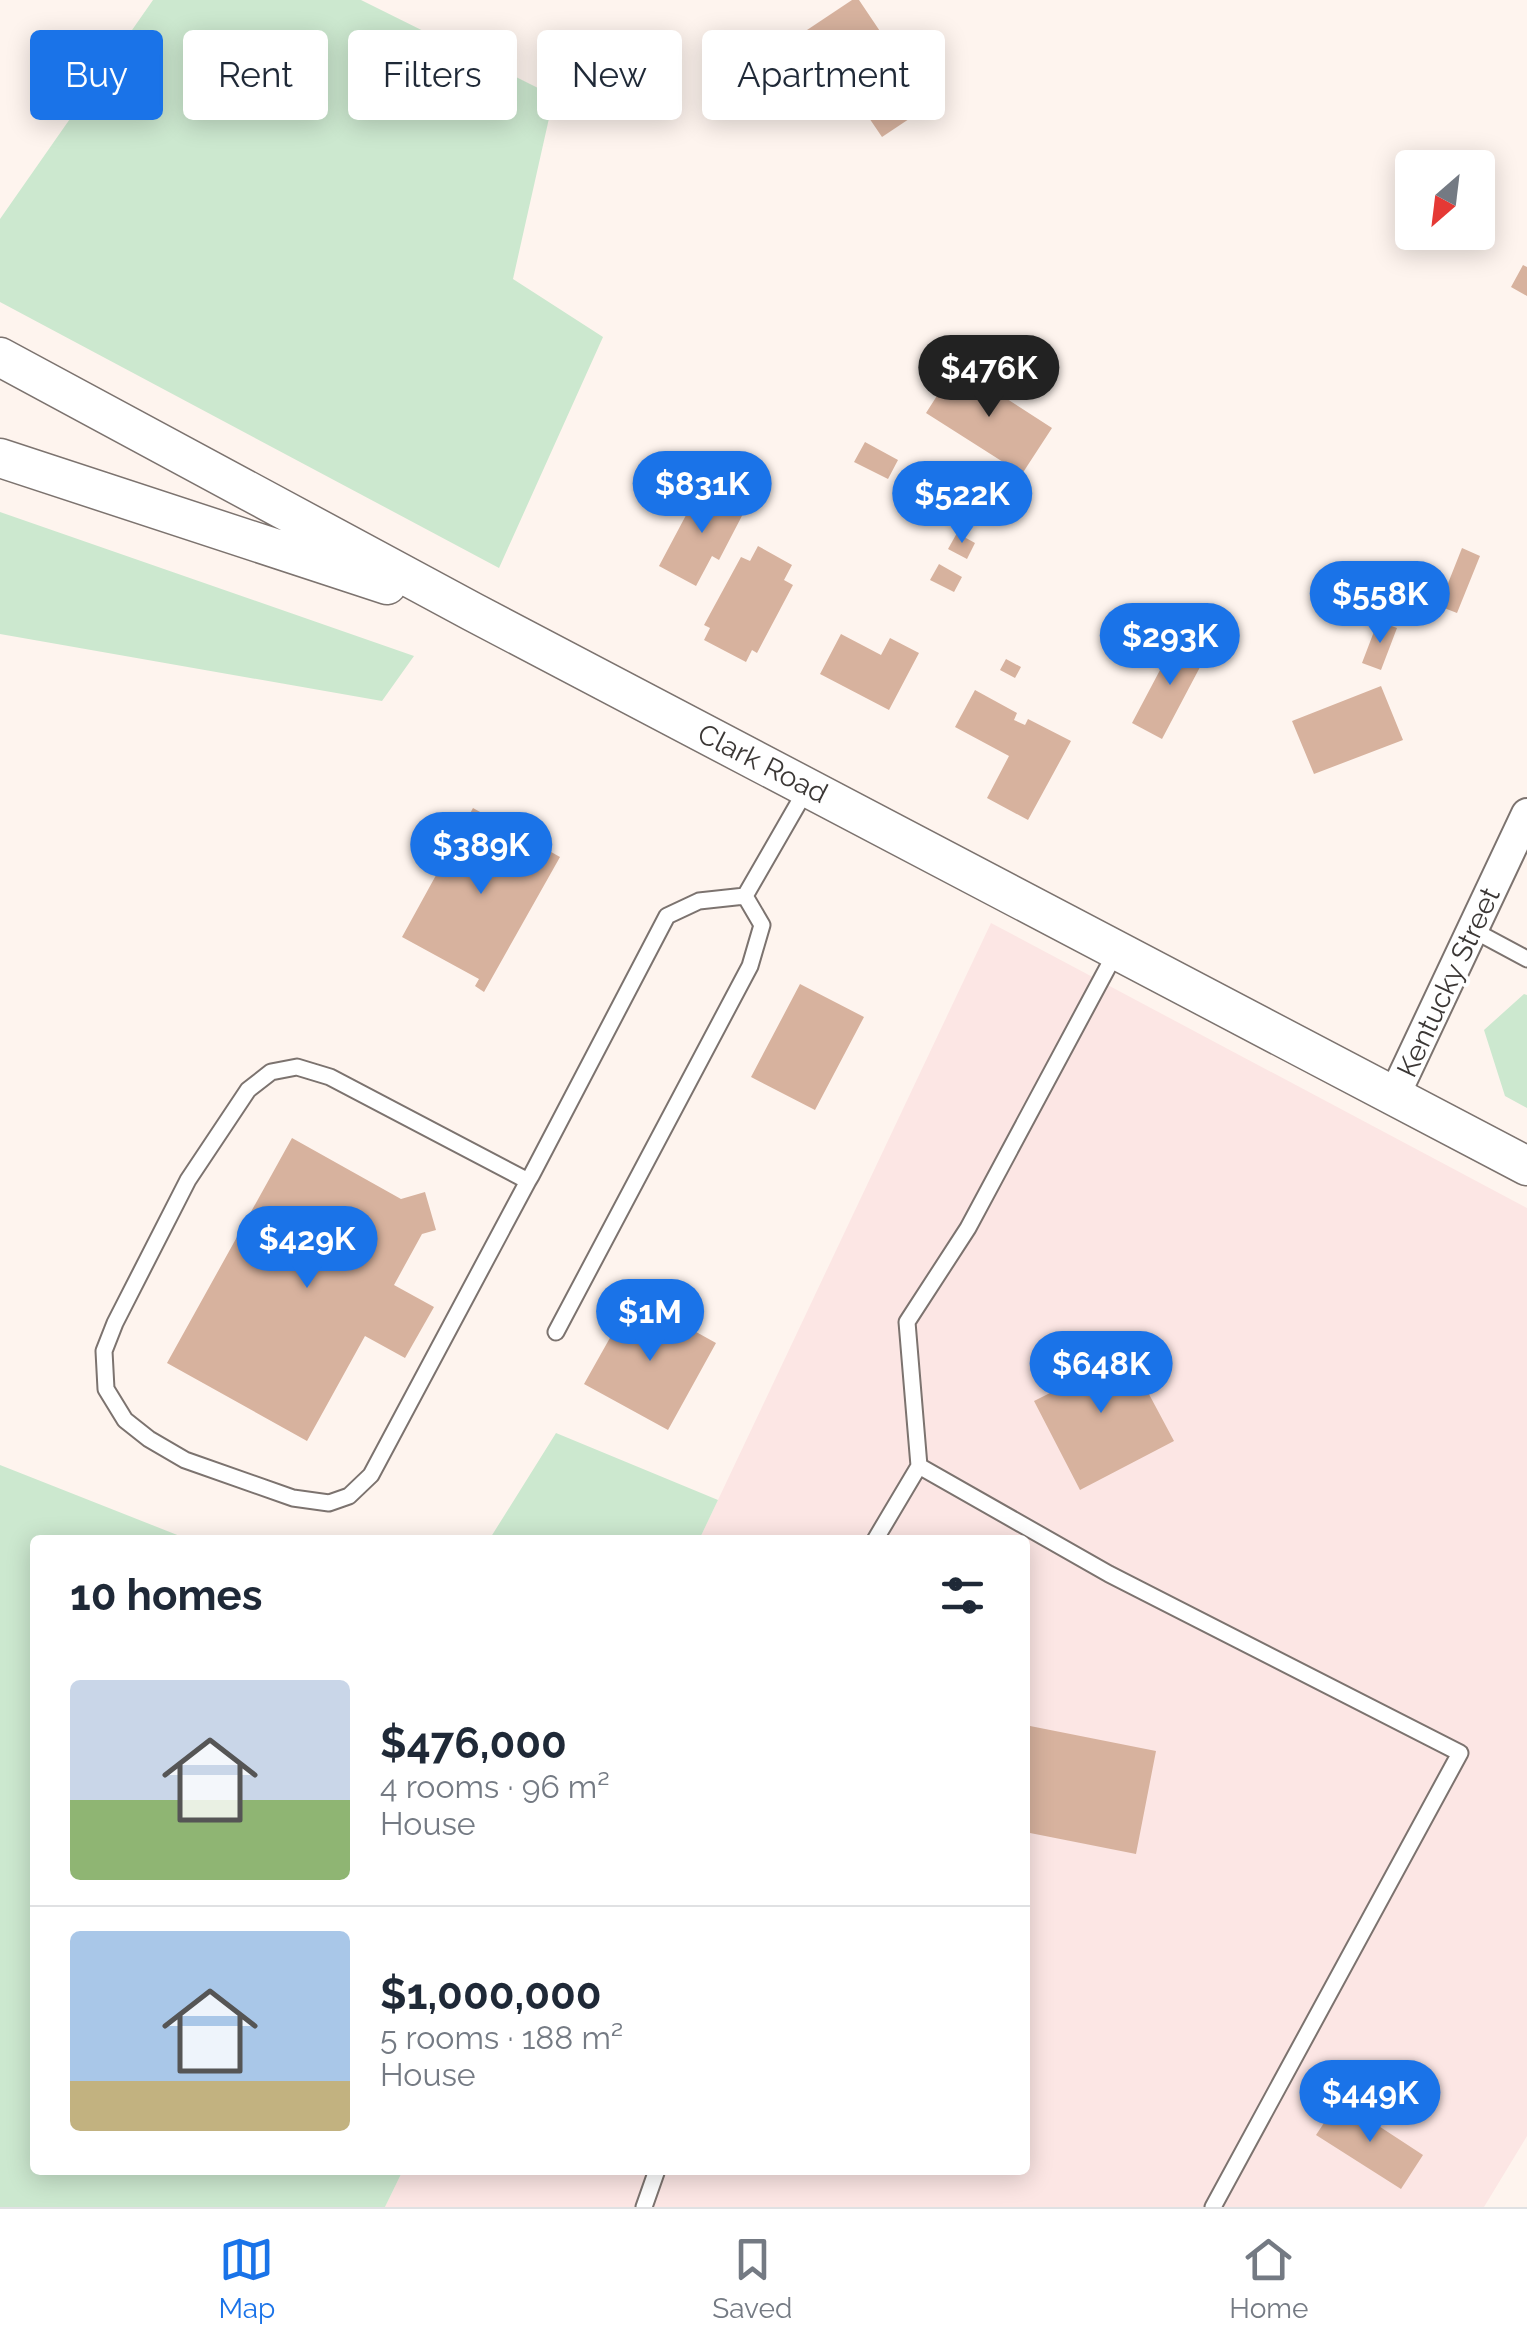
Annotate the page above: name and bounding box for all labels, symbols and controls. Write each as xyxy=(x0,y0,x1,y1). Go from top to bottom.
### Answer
chip: Buy xyxy=(30,30,163,120)
chip: Rent xyxy=(183,30,328,120)
chip: Filters xyxy=(348,30,517,120)
chip: New xyxy=(537,30,682,120)
chip: Apartment xyxy=(702,30,945,120)
north arrow xyxy=(1395,150,1495,250)
map controls xyxy=(1395,150,1495,250)
pin: $476K xyxy=(919,335,1059,420)
text: $476K xyxy=(940,349,1038,386)
pin: $831K xyxy=(632,451,772,536)
pin: $522K xyxy=(892,461,1032,546)
text: $831K xyxy=(655,465,749,502)
text: $522K xyxy=(914,475,1010,512)
pin: $558K xyxy=(1310,561,1450,646)
text: $558K xyxy=(1332,575,1428,612)
pin: $293K xyxy=(1100,603,1240,688)
text: $293K xyxy=(1122,617,1218,654)
street label: Clark Road xyxy=(692,717,833,810)
pin: $389K xyxy=(411,812,551,897)
text: $389K xyxy=(432,826,530,863)
street label: Kentucky Street xyxy=(1390,882,1507,1082)
pin: $429K xyxy=(237,1206,377,1291)
text: $429K xyxy=(259,1220,355,1257)
pin: $1M xyxy=(602,1279,698,1364)
text: $1M xyxy=(618,1293,682,1330)
pin: $648K xyxy=(1031,1331,1171,1416)
text: $648K xyxy=(1052,1345,1150,1382)
icon: filters xyxy=(935,1568,990,1623)
text: 10 homes xyxy=(70,1571,262,1620)
text: $476,000 xyxy=(380,1719,567,1768)
icon: home xyxy=(150,1720,270,1840)
text: 4 rooms · 96 m² xyxy=(380,1768,610,1805)
text: House xyxy=(380,1805,476,1842)
text: $1,000,000 xyxy=(380,1970,602,2019)
icon: home xyxy=(150,1971,270,2091)
text: 5 rooms · 188 m² xyxy=(380,2019,623,2056)
text: House xyxy=(380,2056,476,2093)
pin: $449K xyxy=(1300,2060,1440,2145)
text: $449K xyxy=(1321,2074,1419,2111)
tab: Map xyxy=(218,2232,275,2325)
tab: Saved xyxy=(712,2232,792,2325)
tab: Home xyxy=(1229,2232,1309,2325)

